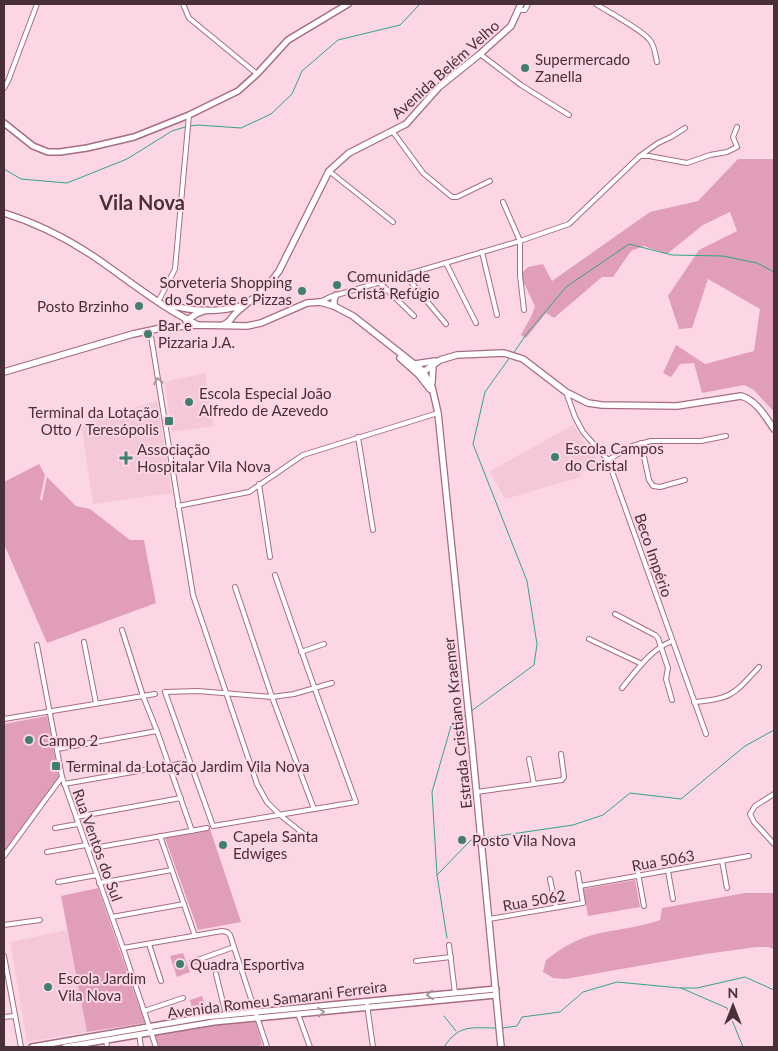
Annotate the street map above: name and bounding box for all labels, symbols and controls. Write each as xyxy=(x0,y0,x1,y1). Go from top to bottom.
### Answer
street label: Avenida Belém Velho xyxy=(387,16,503,122)
place label: Supermercado Zanella xyxy=(535,50,630,85)
marker: Supermercado Zanella xyxy=(519,62,531,74)
district label: Vila Nova xyxy=(98,190,185,214)
place label: Comunidade Cristã Refúgio xyxy=(347,267,439,302)
place label: Sorveteria Shopping do Sorvete e Pizzas xyxy=(159,273,292,308)
marker: Comunidade Cristã Refúgio xyxy=(331,279,343,291)
marker: Sorveteria Shopping do Sorvete e Pizzas xyxy=(296,285,308,297)
place label: Posto Brzinho xyxy=(37,297,129,315)
marker: Posto Brzinho xyxy=(133,300,145,312)
place label: Bar e Pizzaria J.A. xyxy=(158,316,235,351)
marker: Bar e Pizzaria J.A. xyxy=(142,328,154,340)
one-way arrow xyxy=(154,376,164,385)
place label: Escola Especial João Alfredo de Azevedo xyxy=(199,384,331,419)
marker: Escola Especial João Alfredo de Azevedo xyxy=(183,396,195,408)
place label: Terminal da Lotação Otto / Teresópolis xyxy=(28,403,159,438)
marker: Terminal da Lotação Otto / Teresópolis xyxy=(163,415,175,427)
place label: Escola Campos do Cristal xyxy=(565,439,664,474)
place label: Associação Hospitalar Vila Nova xyxy=(137,440,271,475)
marker: Associação Hospitalar Vila Nova xyxy=(119,451,133,465)
marker: Escola Campos do Cristal xyxy=(549,451,561,463)
street label: Beco Império xyxy=(631,511,677,599)
street label: Estrada Cristiano Kraemer xyxy=(439,636,475,810)
place label: Campo 2 xyxy=(39,731,98,749)
marker: Campo 2 xyxy=(23,734,35,746)
place label: Terminal da Lotação Jardim Vila Nova xyxy=(66,757,310,775)
marker: Terminal da Lotação Jardim Vila Nova xyxy=(50,760,62,772)
street label: Rua Ventos do Sul xyxy=(69,786,127,904)
place label: Capela Santa Edwiges xyxy=(233,827,318,862)
place label: Posto Vila Nova xyxy=(472,831,576,849)
marker: Posto Vila Nova xyxy=(456,834,468,846)
marker: Capela Santa Edwiges xyxy=(217,839,229,851)
street label: Rua 5063 xyxy=(630,846,696,874)
street label: Rua 5062 xyxy=(501,886,567,914)
place label: Quadra Esportiva xyxy=(190,955,304,973)
marker: Quadra Esportiva xyxy=(174,958,186,970)
place label: Escola Jardim Vila Nova xyxy=(58,969,146,1004)
street label: Avenida Romeu Samarani Ferreira xyxy=(166,977,388,1021)
marker: Escola Jardim Vila Nova xyxy=(42,981,54,993)
north arrow xyxy=(708,981,758,1031)
text: N xyxy=(728,984,738,1001)
one-way arrow xyxy=(425,989,433,1000)
one-way arrow xyxy=(317,1007,325,1018)

